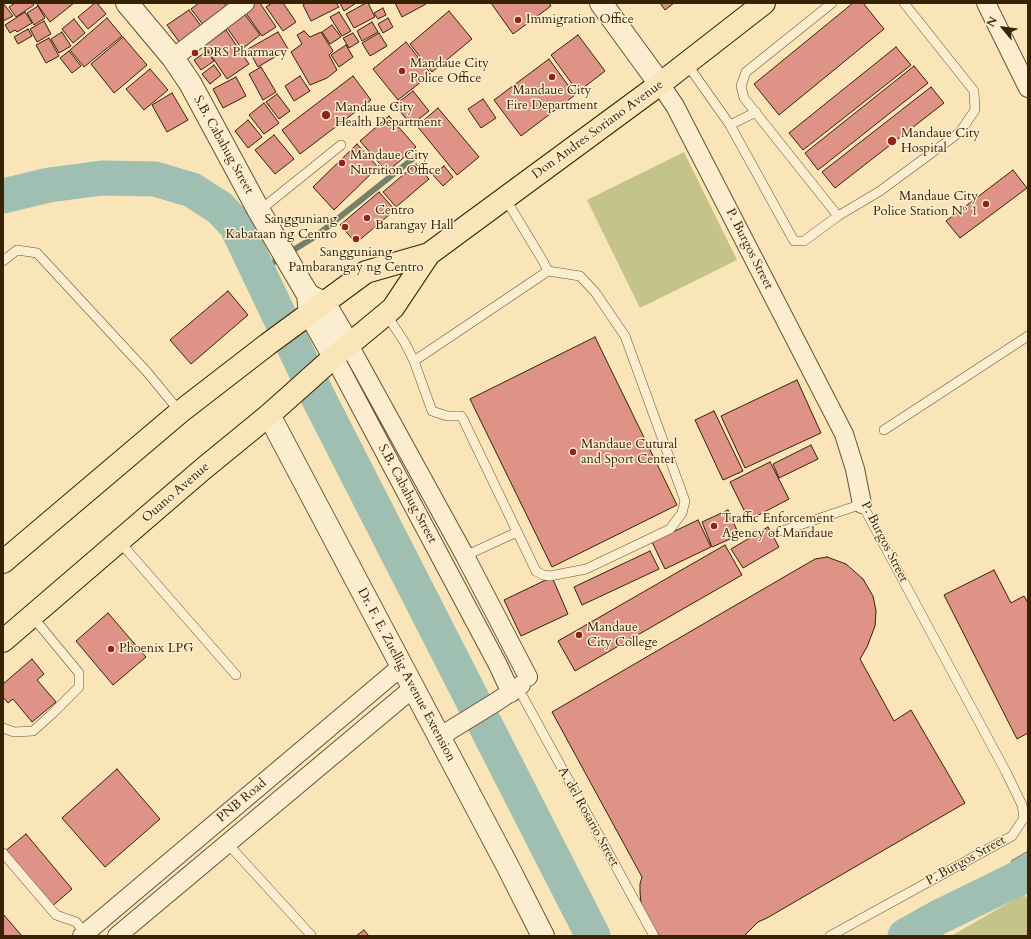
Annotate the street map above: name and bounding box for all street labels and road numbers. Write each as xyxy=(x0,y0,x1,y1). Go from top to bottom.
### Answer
street label: Don Andres Soriano Avenue xyxy=(529,77,667,183)
street label: S.B. Cabahug Street xyxy=(190,93,256,197)
street label: P. Burgos Street xyxy=(722,206,776,292)
street label: S.B. Cabahug Street xyxy=(374,442,440,546)
street label: Ouano Avenue xyxy=(139,460,213,526)
street label: P. Burgos Street xyxy=(857,499,911,585)
street label: Dr. F. E. Zuellig Avenue Extension xyxy=(353,586,459,764)
street label: A. del Rosario Street xyxy=(554,764,622,870)
street label: PNB Road xyxy=(214,776,270,826)
street label: P. Burgos Street xyxy=(923,833,1009,889)

